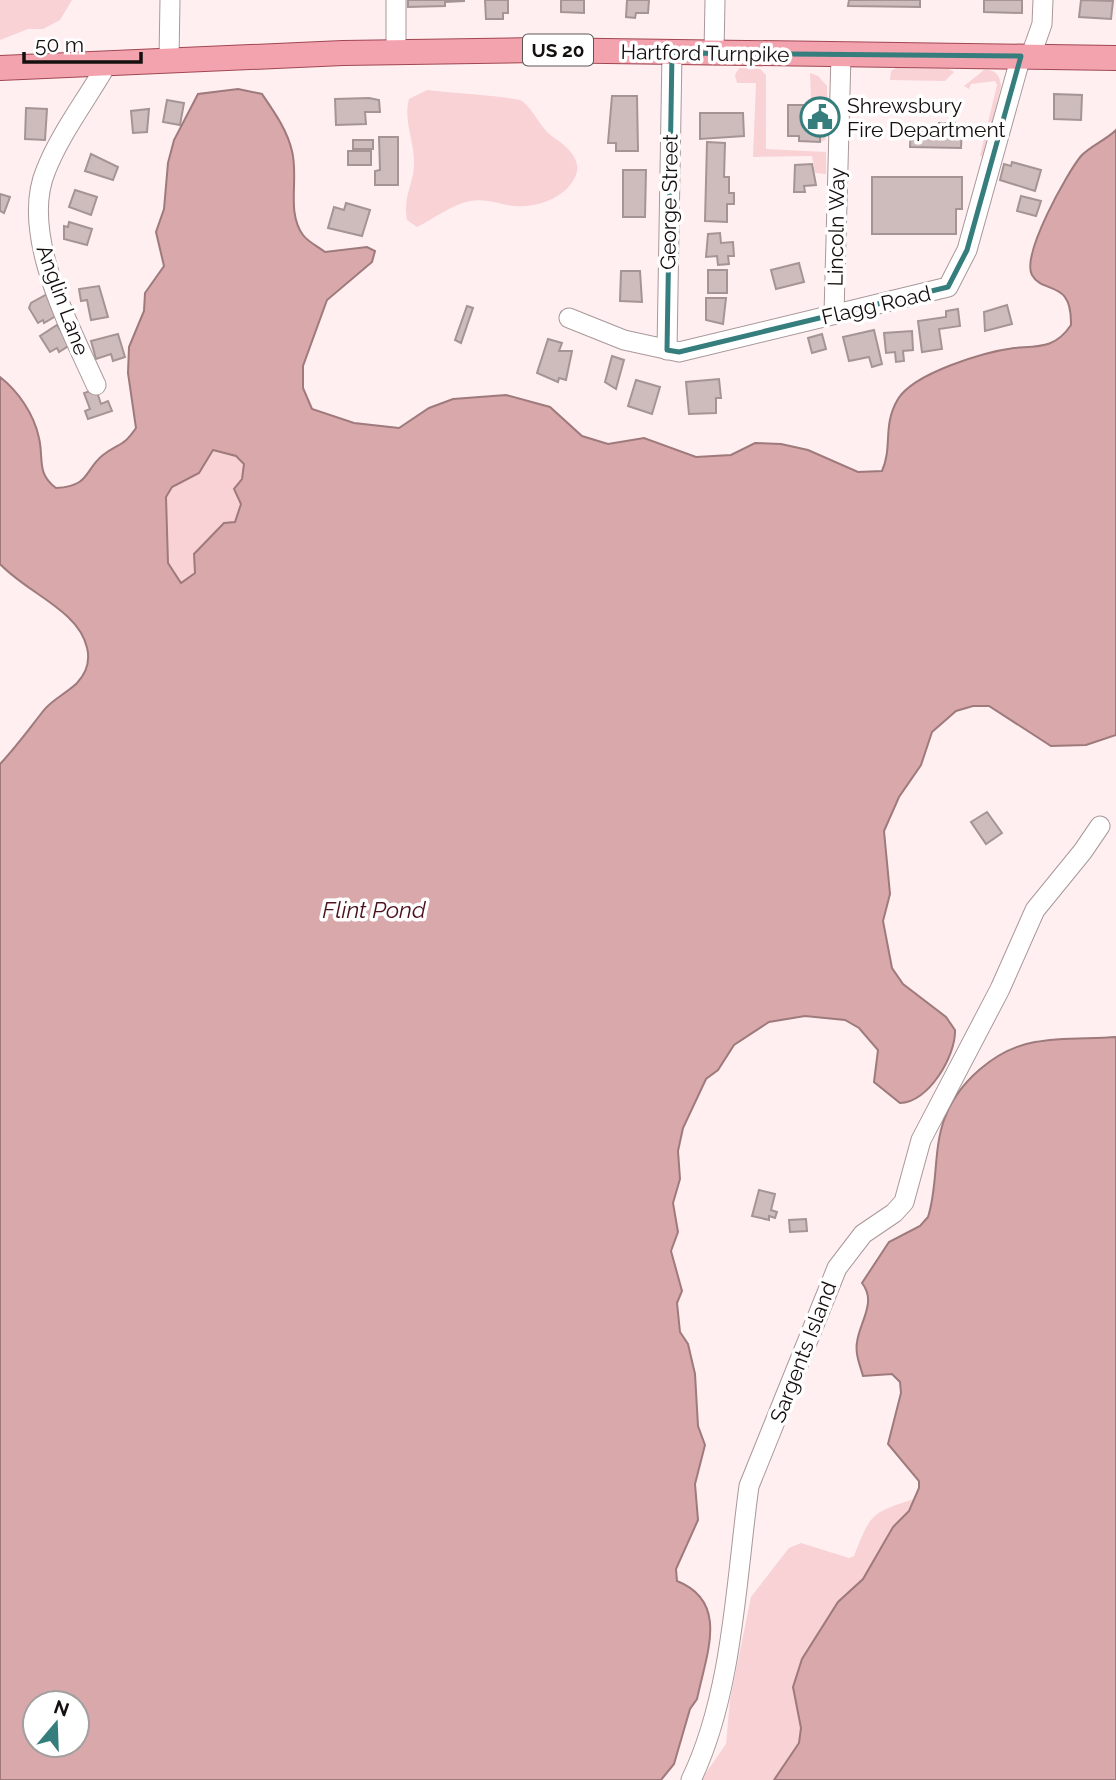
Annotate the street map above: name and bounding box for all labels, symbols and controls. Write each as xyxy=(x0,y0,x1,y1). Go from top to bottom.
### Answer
scale bar xyxy=(24,21,142,65)
text: 50 m xyxy=(35,32,84,57)
road number: US 20 xyxy=(523,34,593,66)
street label: Hartford Turnpike xyxy=(620,39,790,67)
place label: Shrewsbury Fire Department xyxy=(847,93,1006,142)
public building icon: Shrewsbury Fire Department xyxy=(799,96,841,138)
street label: George Street xyxy=(655,134,683,270)
street label: Lincoln Way xyxy=(822,167,850,287)
street label: Anglin Lane xyxy=(31,241,95,359)
street label: Flagg Road xyxy=(819,280,933,330)
water label: Flint Pond xyxy=(322,896,427,923)
street label: Sargents Island xyxy=(765,1278,841,1426)
north arrow xyxy=(21,1689,91,1759)
text: N xyxy=(51,1695,72,1721)

